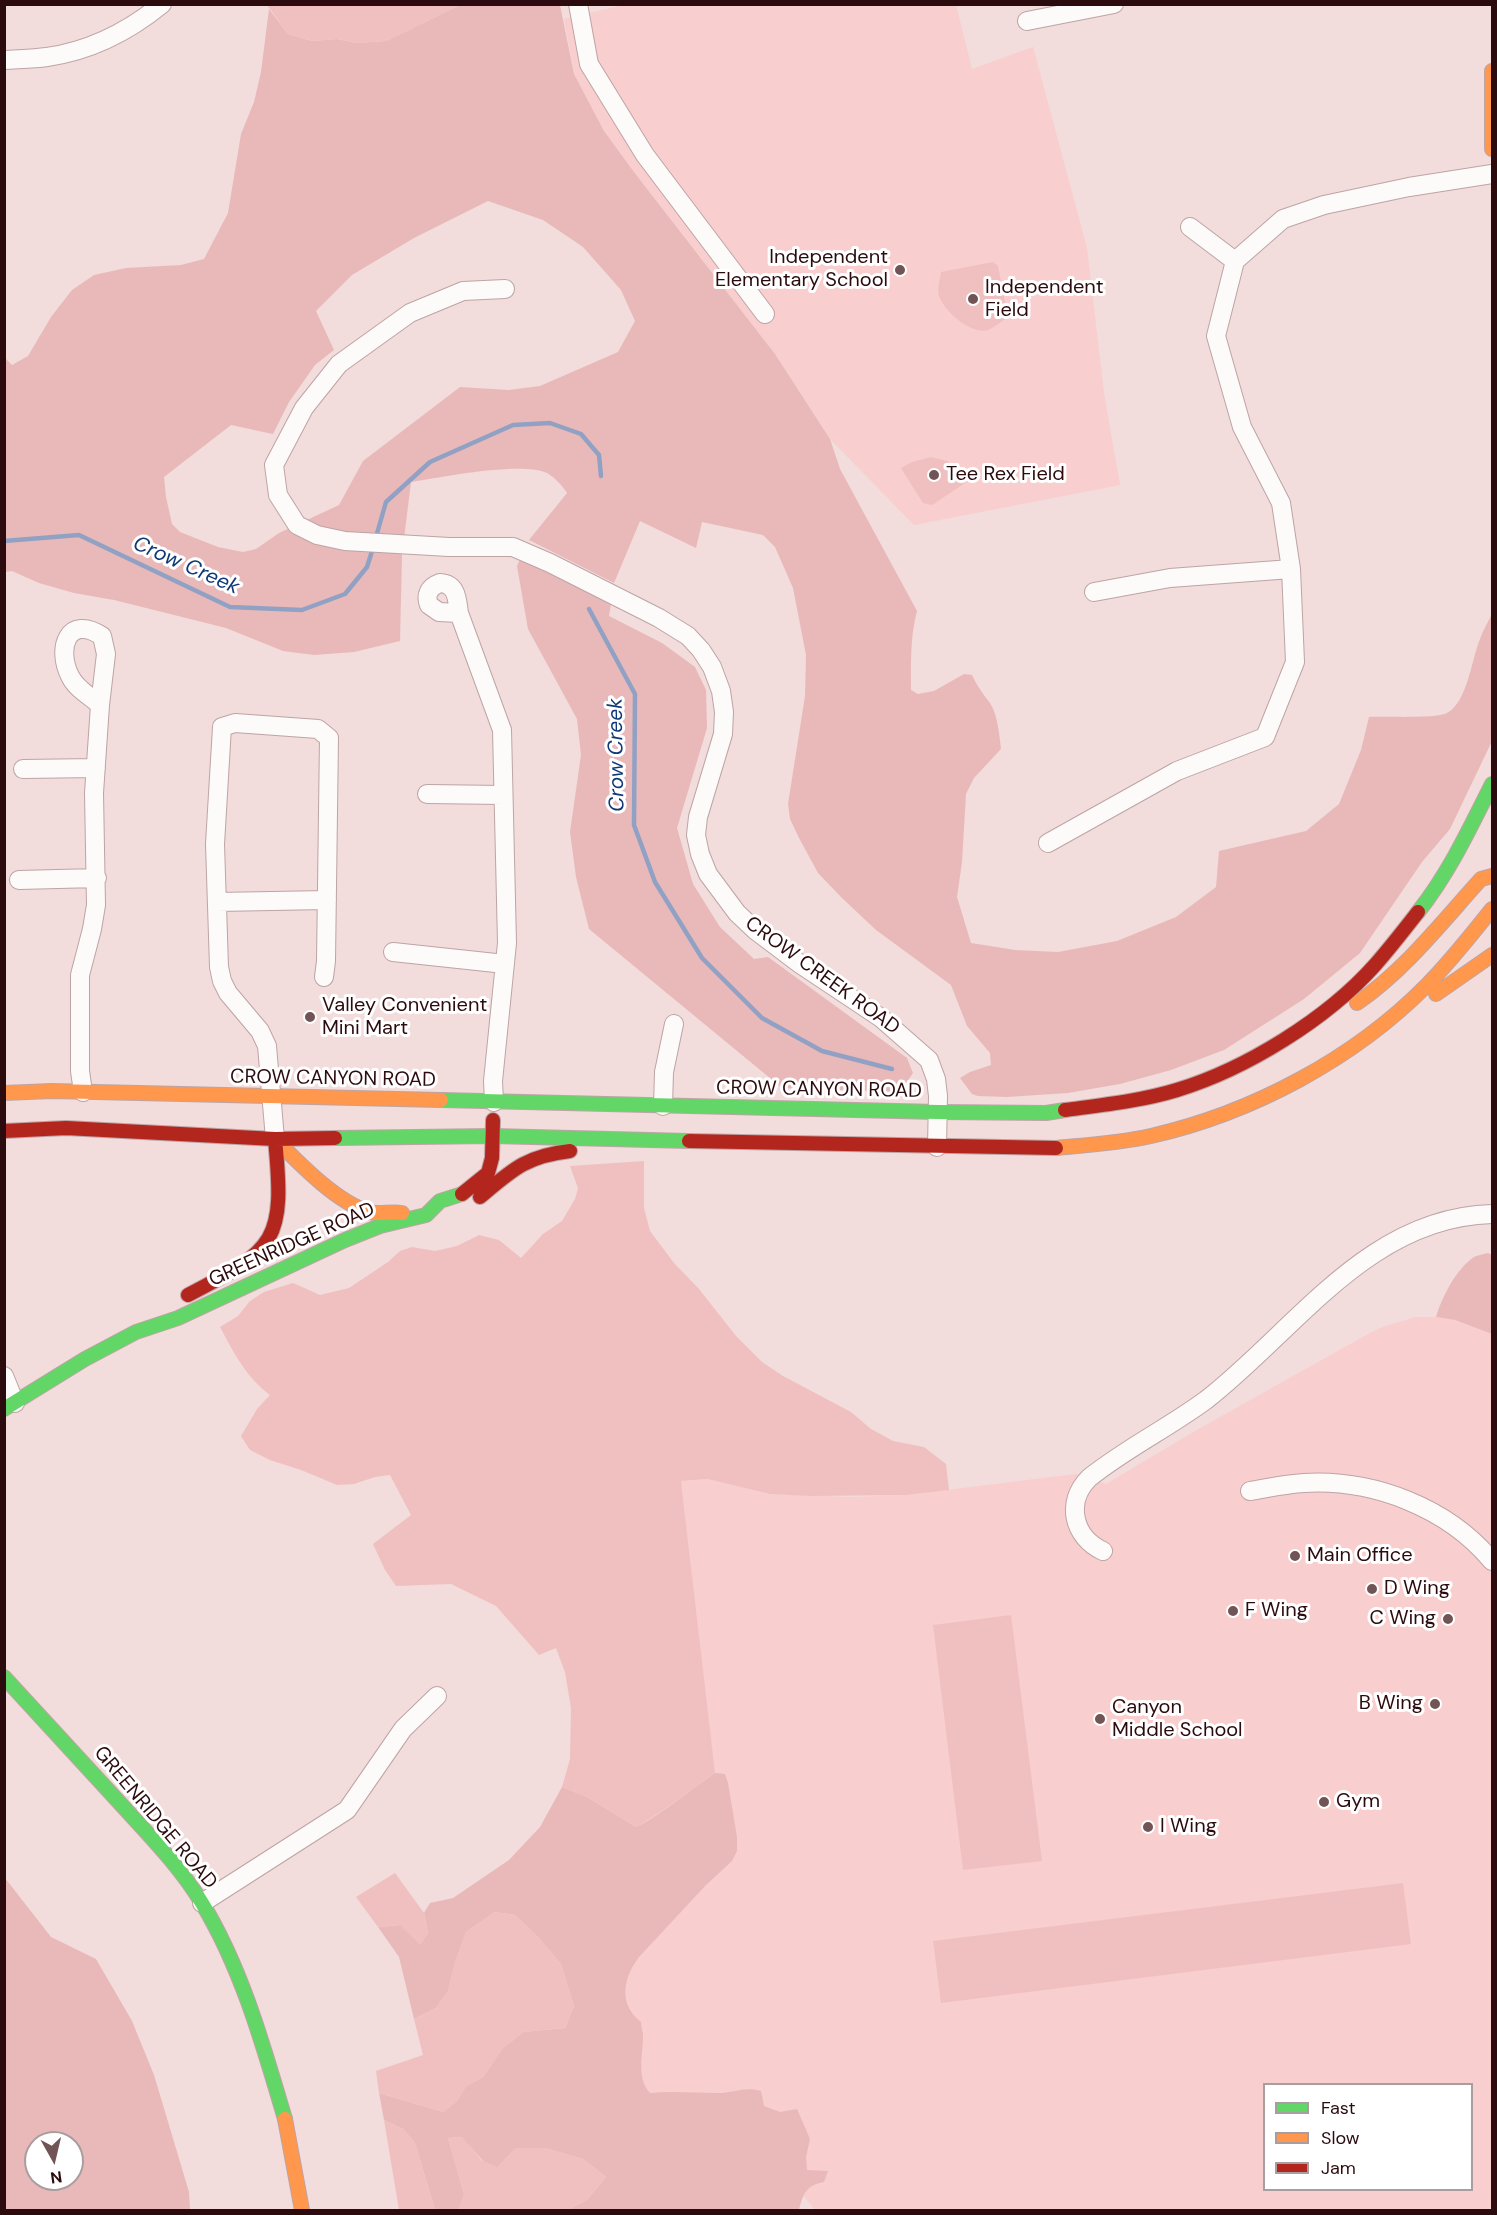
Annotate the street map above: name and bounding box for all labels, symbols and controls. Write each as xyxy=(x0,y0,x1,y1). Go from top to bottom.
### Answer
place label: Independent Elementary School xyxy=(715,246,888,293)
marker: Independent Elementary School xyxy=(893,263,907,277)
place label: Independent Field xyxy=(985,276,1104,323)
marker: Independent Field xyxy=(966,292,980,306)
place label: Tee Rex Field xyxy=(946,463,1065,487)
marker: Tee Rex Field xyxy=(927,468,941,482)
water label: Crow Creek xyxy=(129,531,243,601)
water label: Crow Creek xyxy=(603,698,631,812)
street label: CROW CREEK ROAD xyxy=(740,912,904,1040)
place label: Valley Convenient Mini Mart xyxy=(322,994,487,1041)
marker: Valley Convenient Mini Mart xyxy=(303,1010,317,1024)
street label: CROW CANYON ROAD xyxy=(230,1065,436,1093)
street label: CROW CANYON ROAD xyxy=(716,1076,922,1104)
street label: GREENRIDGE ROAD xyxy=(205,1198,379,1292)
place label: Main Office xyxy=(1307,1544,1413,1568)
marker: Main Office xyxy=(1288,1549,1302,1563)
place label: D Wing xyxy=(1384,1577,1450,1601)
marker: D Wing xyxy=(1365,1582,1379,1596)
place label: F Wing xyxy=(1245,1599,1308,1623)
marker: F Wing xyxy=(1226,1604,1240,1618)
place label: C Wing xyxy=(1370,1607,1436,1631)
marker: C Wing xyxy=(1441,1612,1455,1626)
place label: B Wing xyxy=(1359,1692,1423,1716)
place label: Canyon Middle School xyxy=(1112,1696,1243,1743)
marker: B Wing xyxy=(1428,1697,1442,1711)
marker: Canyon Middle School xyxy=(1093,1712,1107,1726)
street label: GREENRIDGE ROAD xyxy=(88,1742,222,1894)
place label: Gym xyxy=(1336,1790,1380,1814)
marker: Gym xyxy=(1317,1795,1331,1809)
place label: I Wing xyxy=(1160,1815,1217,1839)
marker: I Wing xyxy=(1141,1820,1155,1834)
legend xyxy=(1263,2083,1473,2191)
text: Fast xyxy=(1321,2096,1356,2120)
text: Slow xyxy=(1321,2126,1360,2150)
north arrow xyxy=(24,2131,84,2191)
text: Jam xyxy=(1321,2156,1356,2180)
text: N xyxy=(49,2166,64,2189)

